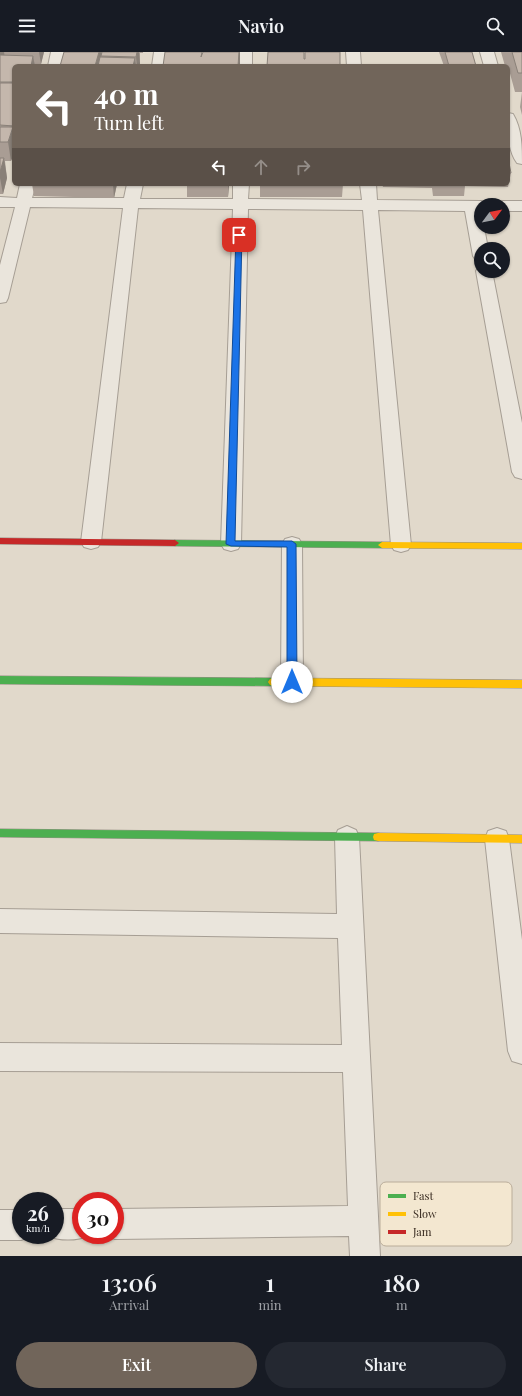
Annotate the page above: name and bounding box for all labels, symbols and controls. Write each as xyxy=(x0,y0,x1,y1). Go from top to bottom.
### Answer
text: Navio xyxy=(238,14,284,38)
icon: menu xyxy=(16,15,38,37)
icon: search xyxy=(484,15,506,37)
text: 40 m xyxy=(94,75,159,112)
icon: left xyxy=(28,80,80,132)
text: Turn left xyxy=(94,111,164,135)
icon: left xyxy=(208,156,230,178)
icon: ahead xyxy=(250,156,272,178)
icon: right xyxy=(292,156,314,178)
north arrow xyxy=(474,198,510,234)
map controls xyxy=(474,198,510,278)
pin xyxy=(222,218,256,252)
icon: arrive xyxy=(228,224,250,246)
button: search xyxy=(474,242,510,278)
position arrow xyxy=(271,661,313,703)
legend xyxy=(380,1182,512,1246)
text: Fast xyxy=(413,1188,433,1203)
speed limit sign: 30 xyxy=(72,1192,124,1244)
text: 26 xyxy=(27,1199,49,1226)
text: Slow xyxy=(413,1206,437,1221)
text: km/h xyxy=(26,1221,50,1235)
text: Jam xyxy=(412,1224,432,1239)
text: 13:06 xyxy=(102,1266,157,1298)
text: 1 xyxy=(265,1266,274,1298)
text: 180 xyxy=(383,1266,420,1298)
text: Arrival xyxy=(109,1296,149,1313)
text: min xyxy=(258,1296,282,1313)
text: m xyxy=(396,1296,408,1313)
button: Exit xyxy=(16,1342,257,1388)
button: Share xyxy=(265,1342,506,1388)

